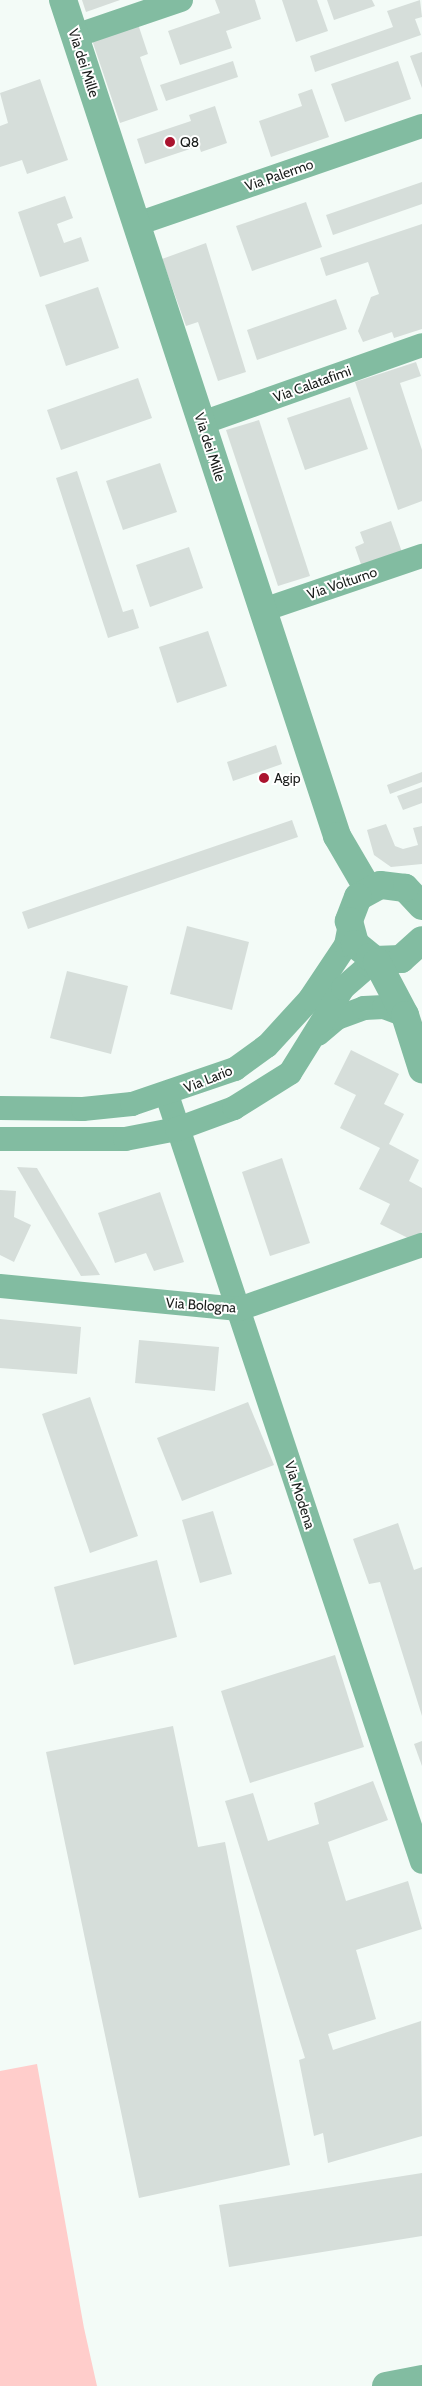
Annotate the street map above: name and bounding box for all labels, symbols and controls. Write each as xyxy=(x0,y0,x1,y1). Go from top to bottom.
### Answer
street label: Via dei Mille xyxy=(65,27,103,99)
place label: Q8 xyxy=(180,134,199,150)
marker: Q8 xyxy=(164,136,176,148)
street label: Via Palermo xyxy=(243,155,315,195)
street label: Via Calatafimi xyxy=(271,362,353,406)
street label: Via dei Mille xyxy=(191,411,229,483)
street label: Via Volturno xyxy=(305,563,379,603)
place label: Agip xyxy=(274,770,301,786)
marker: Agip xyxy=(258,772,270,784)
street label: Via Lario xyxy=(181,1062,235,1096)
street label: Via Bologna xyxy=(165,1294,237,1316)
street label: Via Modena xyxy=(281,1459,319,1531)

